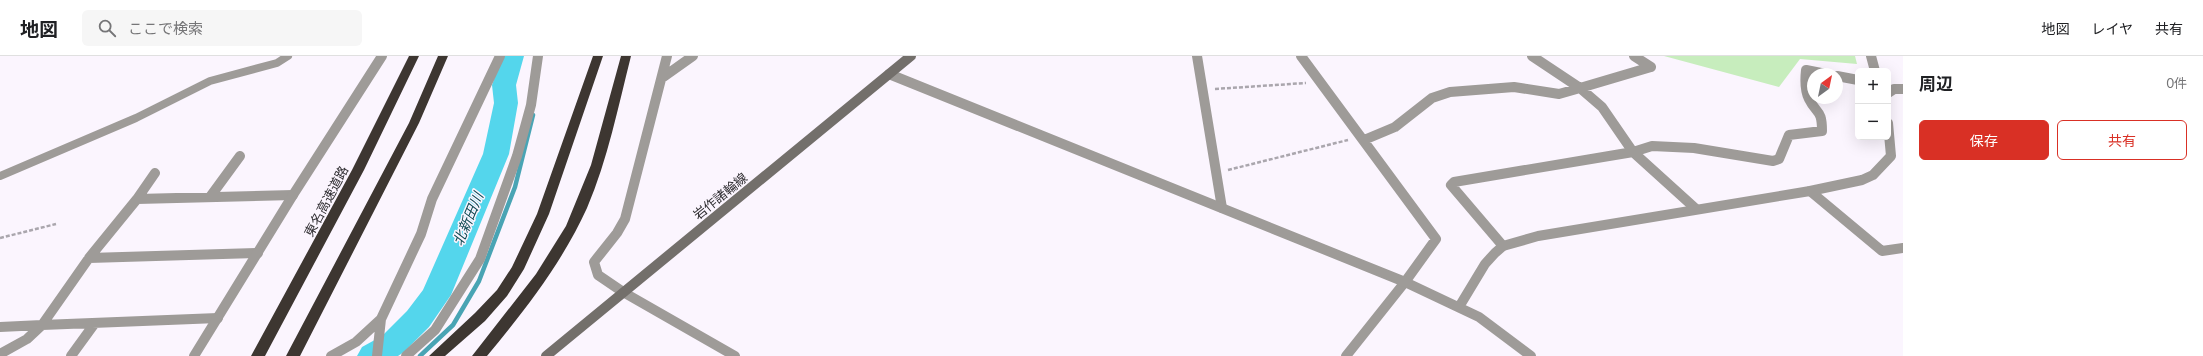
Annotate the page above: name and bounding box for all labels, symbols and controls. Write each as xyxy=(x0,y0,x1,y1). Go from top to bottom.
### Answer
search box xyxy=(82,10,362,46)
text: 地図 xyxy=(20,17,58,40)
icon: search xyxy=(96,17,118,39)
text: ここで検索 xyxy=(128,19,203,37)
text: 地図 xyxy=(2041,20,2069,37)
text: レイヤ xyxy=(2091,20,2133,37)
text: 共有 xyxy=(2155,20,2183,37)
north arrow xyxy=(1807,68,1843,104)
map controls xyxy=(1855,68,1891,140)
button: + xyxy=(1855,68,1891,104)
text: 周辺 xyxy=(1919,73,1953,94)
text: 0件 xyxy=(2166,75,2187,91)
button: − xyxy=(1855,104,1891,140)
button: 保存 xyxy=(1919,120,2049,160)
button: 共有 xyxy=(2057,120,2187,160)
street label: 東名高速道路 xyxy=(301,163,351,239)
street label: 岩作諸輪線 xyxy=(690,169,750,223)
water label: 北新田川 xyxy=(449,188,487,248)

